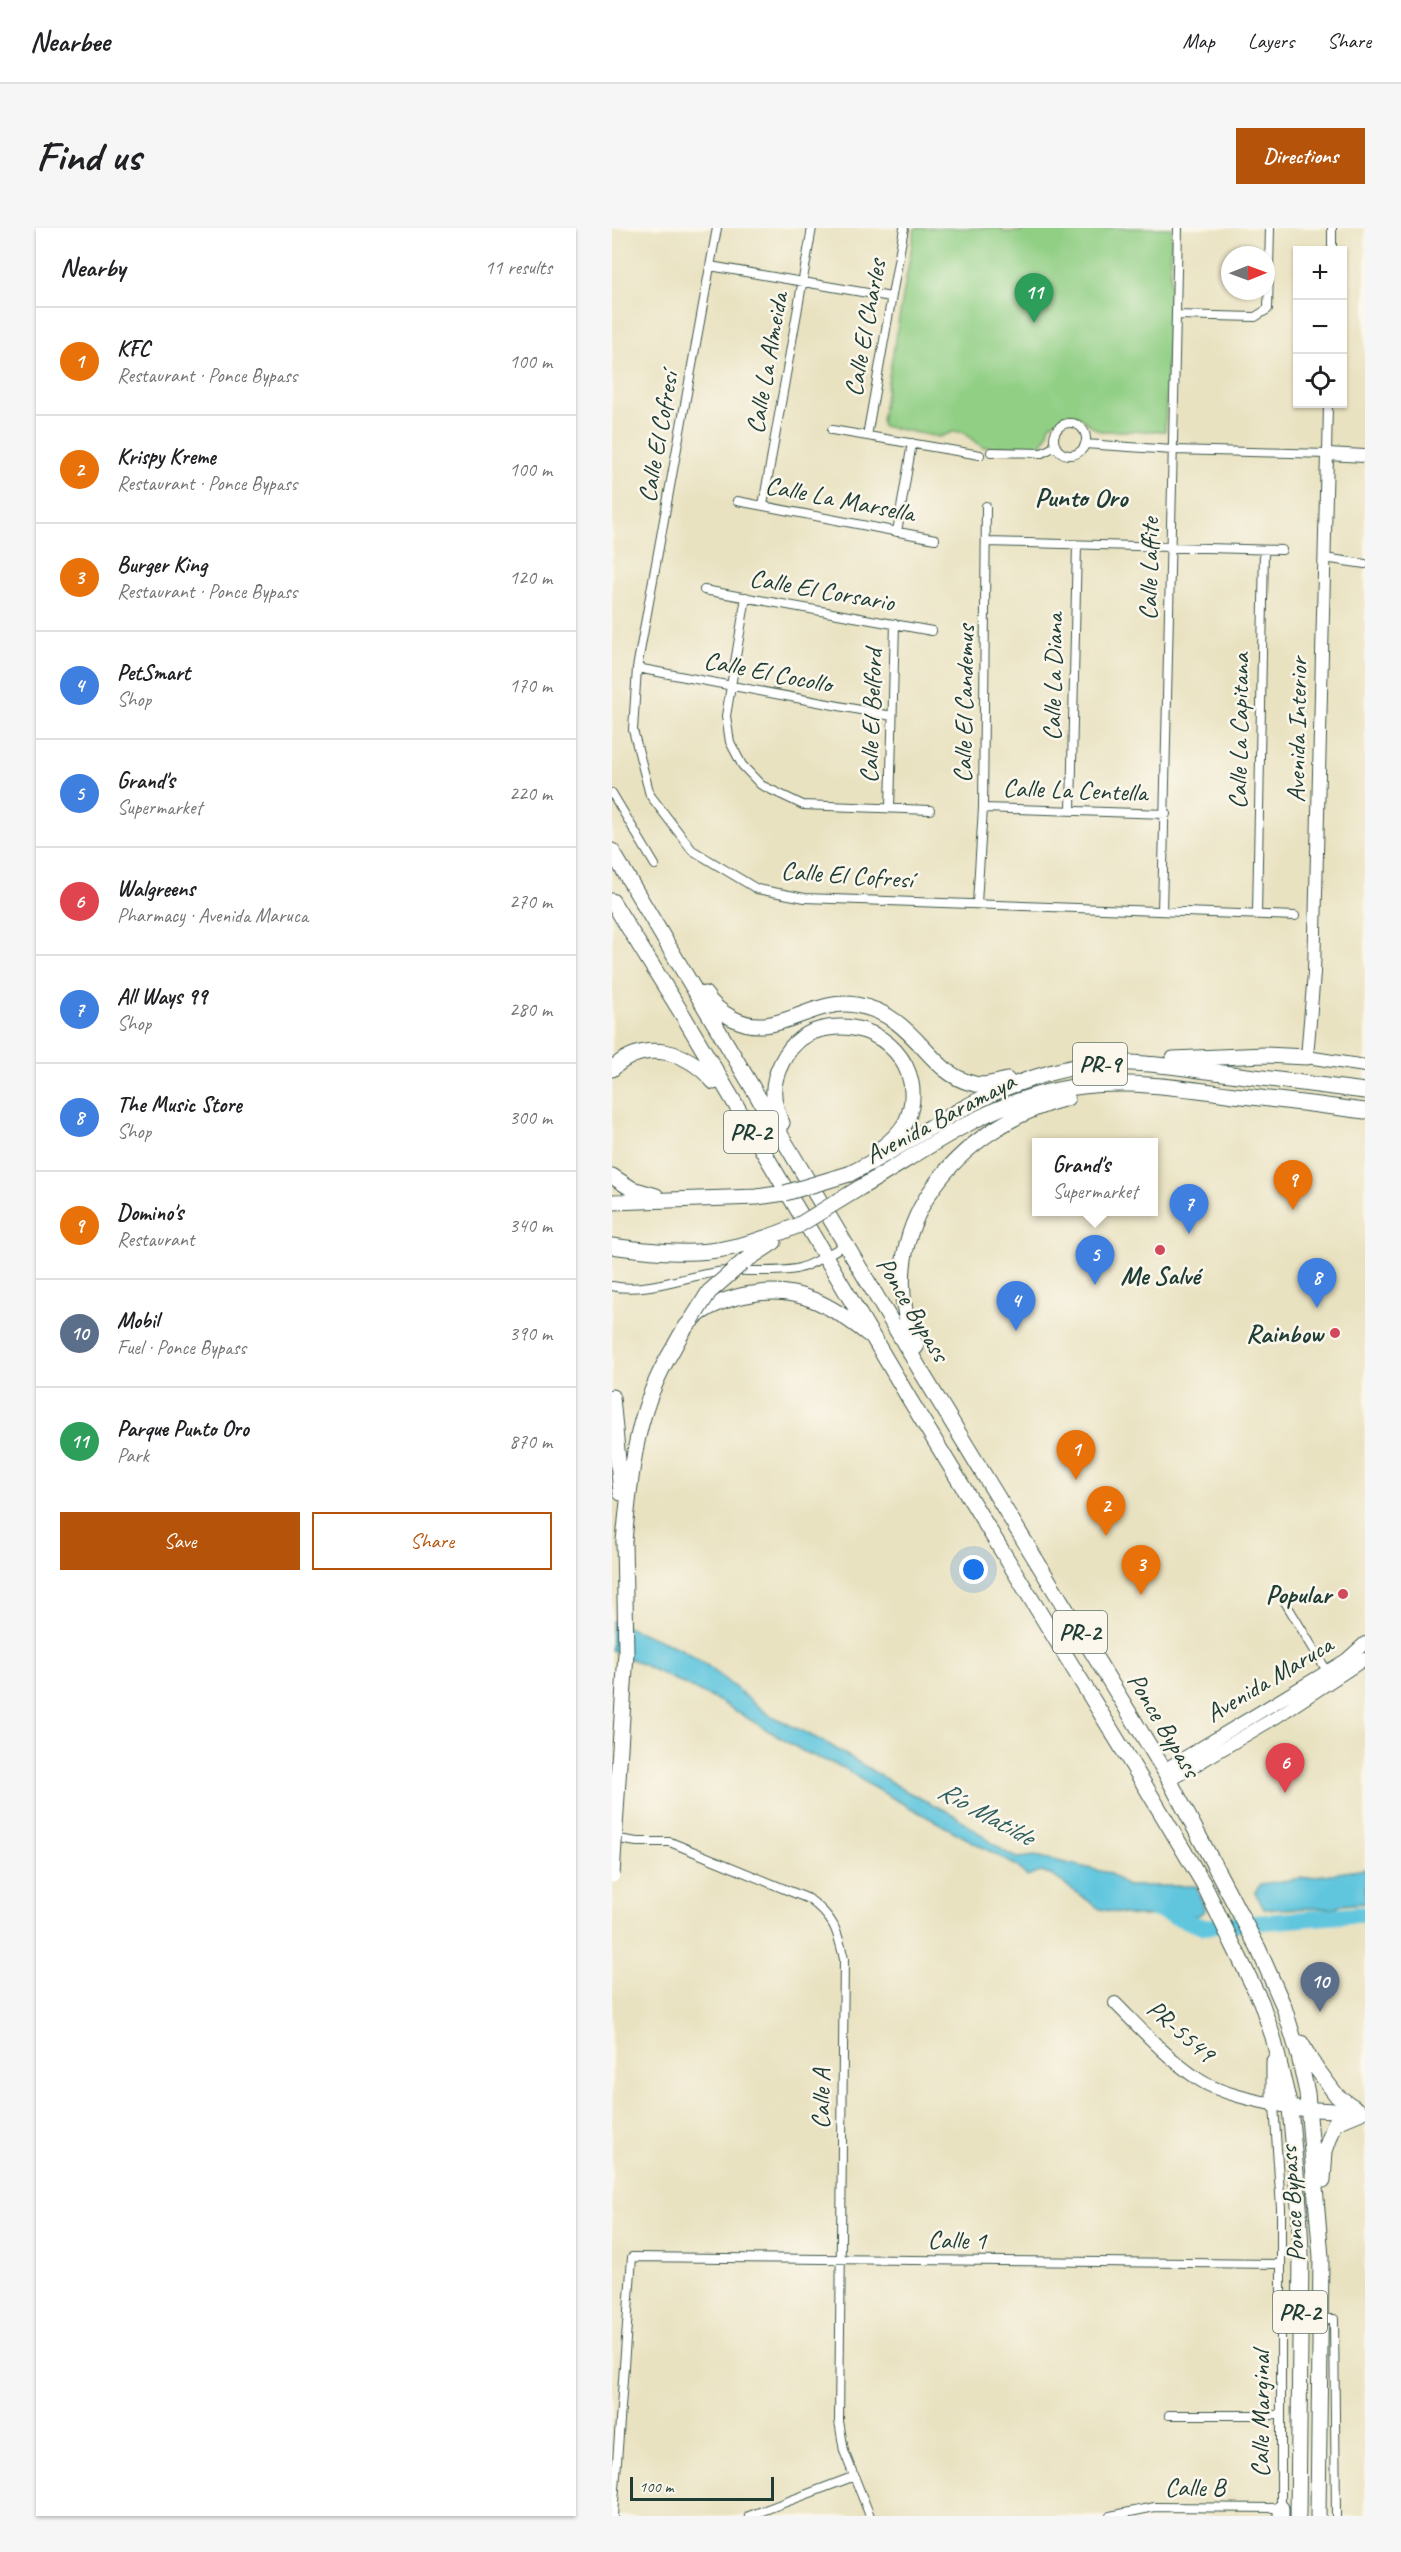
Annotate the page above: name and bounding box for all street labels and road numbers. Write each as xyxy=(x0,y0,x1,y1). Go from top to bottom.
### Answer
street label: Calle El Charles xyxy=(837,255,894,399)
street label: Calle La Almeida xyxy=(738,288,796,436)
street label: Calle El Cofresí xyxy=(630,364,687,505)
street label: Calle La Marsella xyxy=(763,468,920,530)
street label: Calle Laffite xyxy=(1132,515,1166,621)
street label: Calle El Corsario xyxy=(747,561,899,619)
street label: Calle La Diana xyxy=(1035,610,1071,741)
street label: Calle El Candemus xyxy=(946,623,982,783)
street label: Calle El Cocollo xyxy=(701,643,837,701)
street label: Calle El Belford xyxy=(852,645,890,784)
street label: Calle La Capitana xyxy=(1221,651,1257,809)
street label: Avenida Interior xyxy=(1279,654,1315,803)
street label: Calle La Centella xyxy=(1002,771,1150,809)
street label: Calle El Cofresí xyxy=(780,854,919,896)
road number: PR-9 xyxy=(1073,1043,1127,1085)
street label: Avenida Baramaya xyxy=(859,1064,1022,1171)
road number: PR-2 xyxy=(724,1111,778,1153)
street label: Ponce Bypass xyxy=(869,1251,958,1369)
road number: PR-2 xyxy=(1053,1611,1107,1653)
street label: Avenida Maruca xyxy=(1199,1627,1341,1730)
street label: Ponce Bypass xyxy=(1120,1667,1209,1785)
street label: PR-5549 xyxy=(1140,1992,1224,2071)
street label: Calle A xyxy=(804,2067,838,2129)
street label: Ponce Bypass xyxy=(1271,2143,1313,2263)
street label: Calle 1 xyxy=(927,2223,988,2257)
road number: PR-2 xyxy=(1273,2291,1327,2333)
street label: Calle Marginal xyxy=(1244,2346,1277,2477)
street label: Calle B xyxy=(1165,2471,1227,2504)

